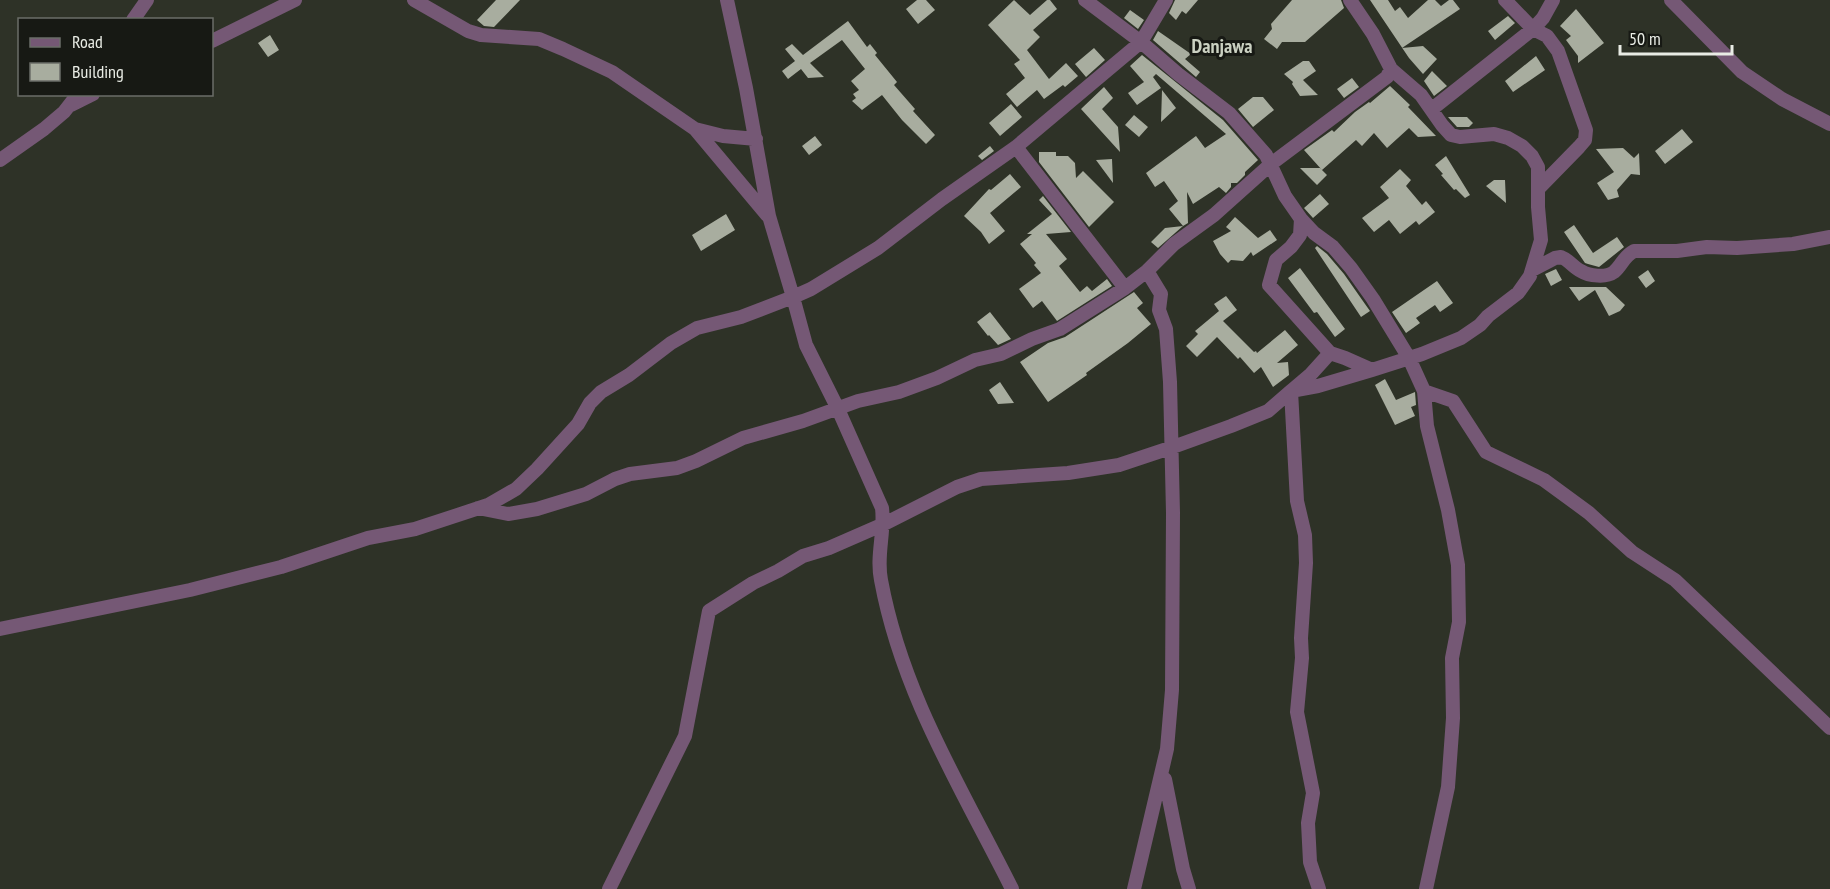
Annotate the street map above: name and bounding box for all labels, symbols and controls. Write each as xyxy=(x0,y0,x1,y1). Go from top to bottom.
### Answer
legend xyxy=(18,18,213,96)
scale bar xyxy=(1620,18,1732,56)
text: 50 m xyxy=(1629,27,1661,50)
text: Road xyxy=(72,30,103,53)
district label: Danjawa xyxy=(1192,33,1252,59)
text: Building xyxy=(72,60,124,83)

